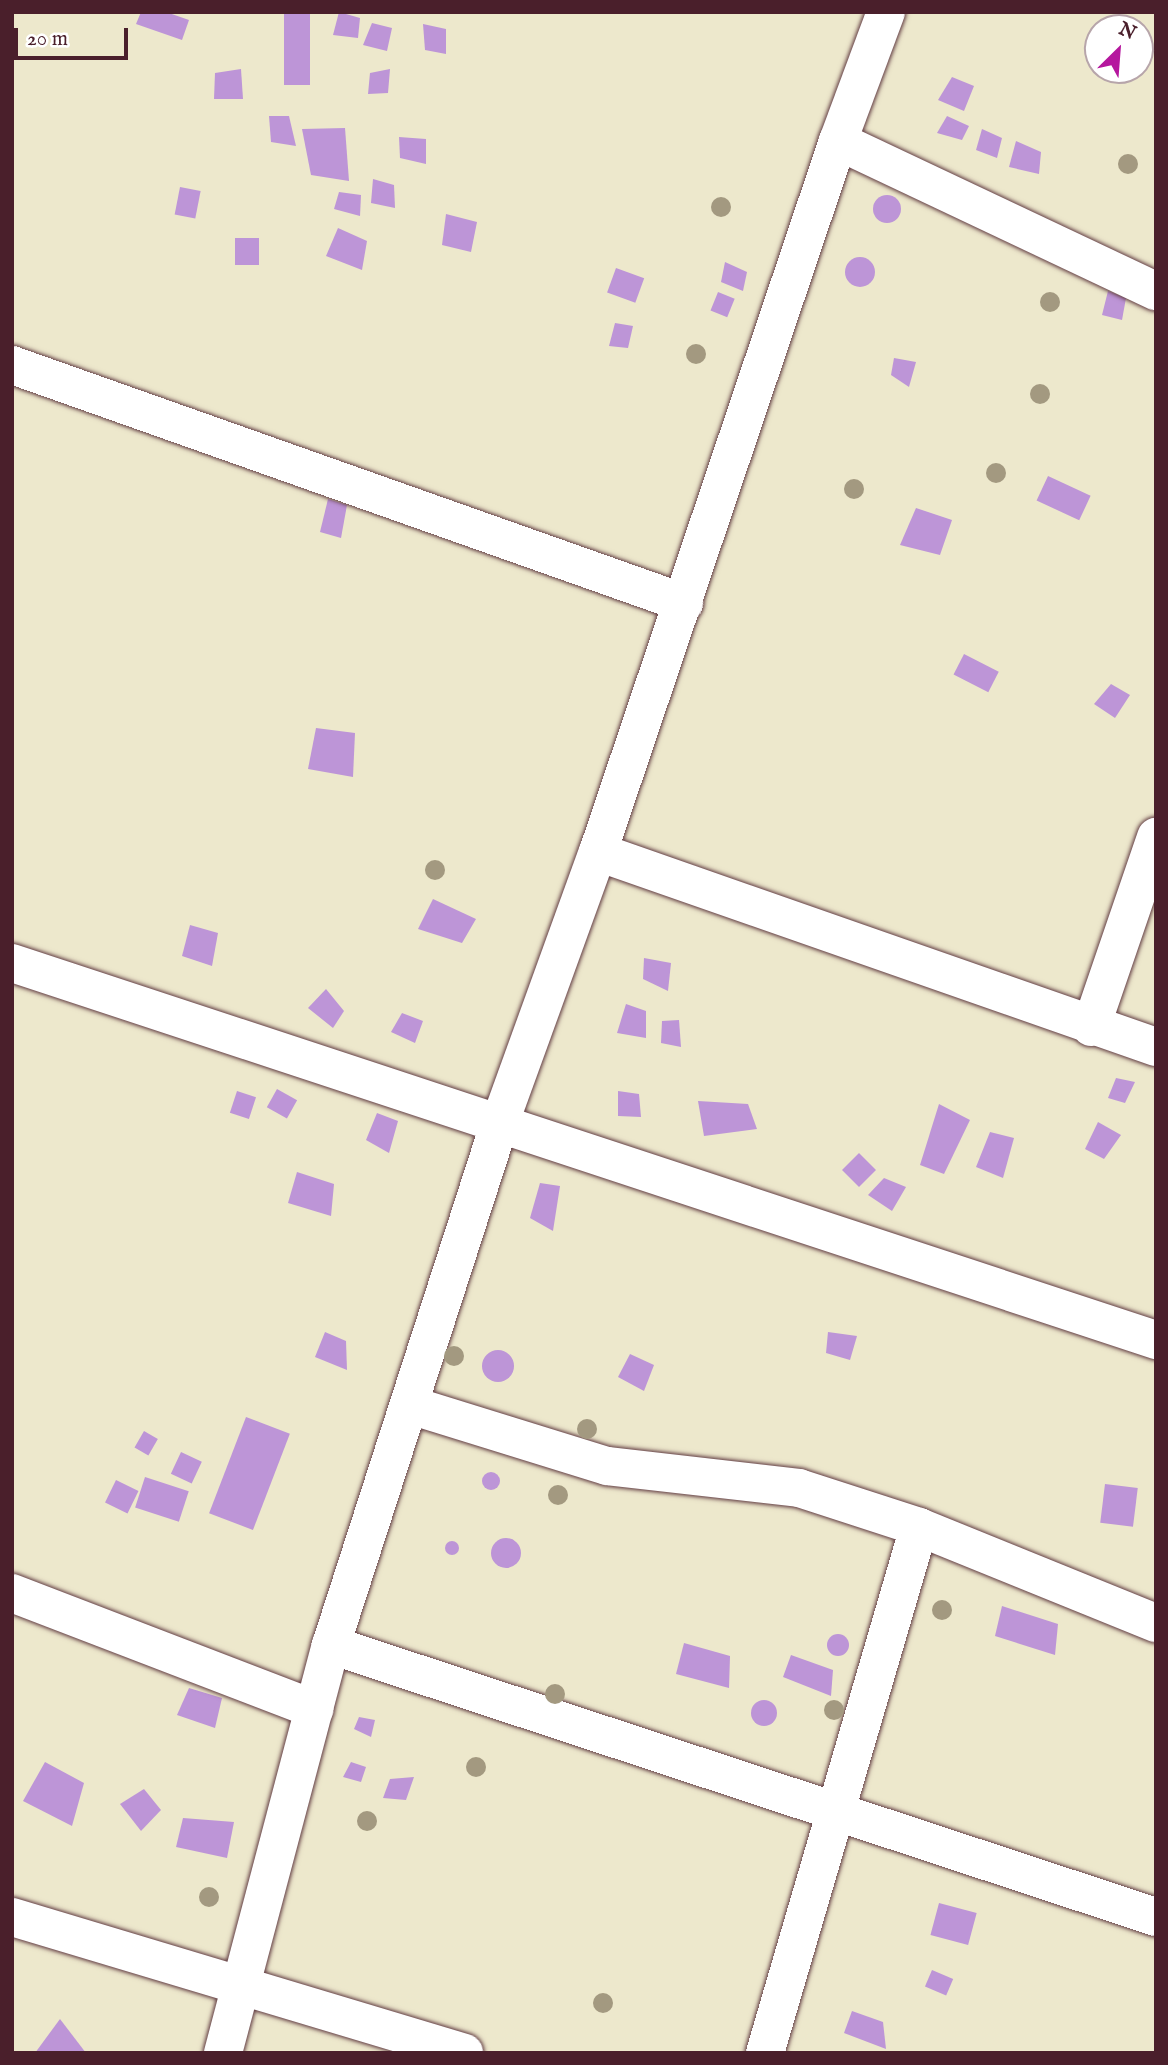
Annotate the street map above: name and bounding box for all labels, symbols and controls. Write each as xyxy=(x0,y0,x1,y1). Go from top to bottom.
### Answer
scale bar xyxy=(18,14,131,58)
north arrow xyxy=(1084,14,1154,84)
text: N xyxy=(1114,17,1140,46)
text: 20 m xyxy=(27,26,68,53)

